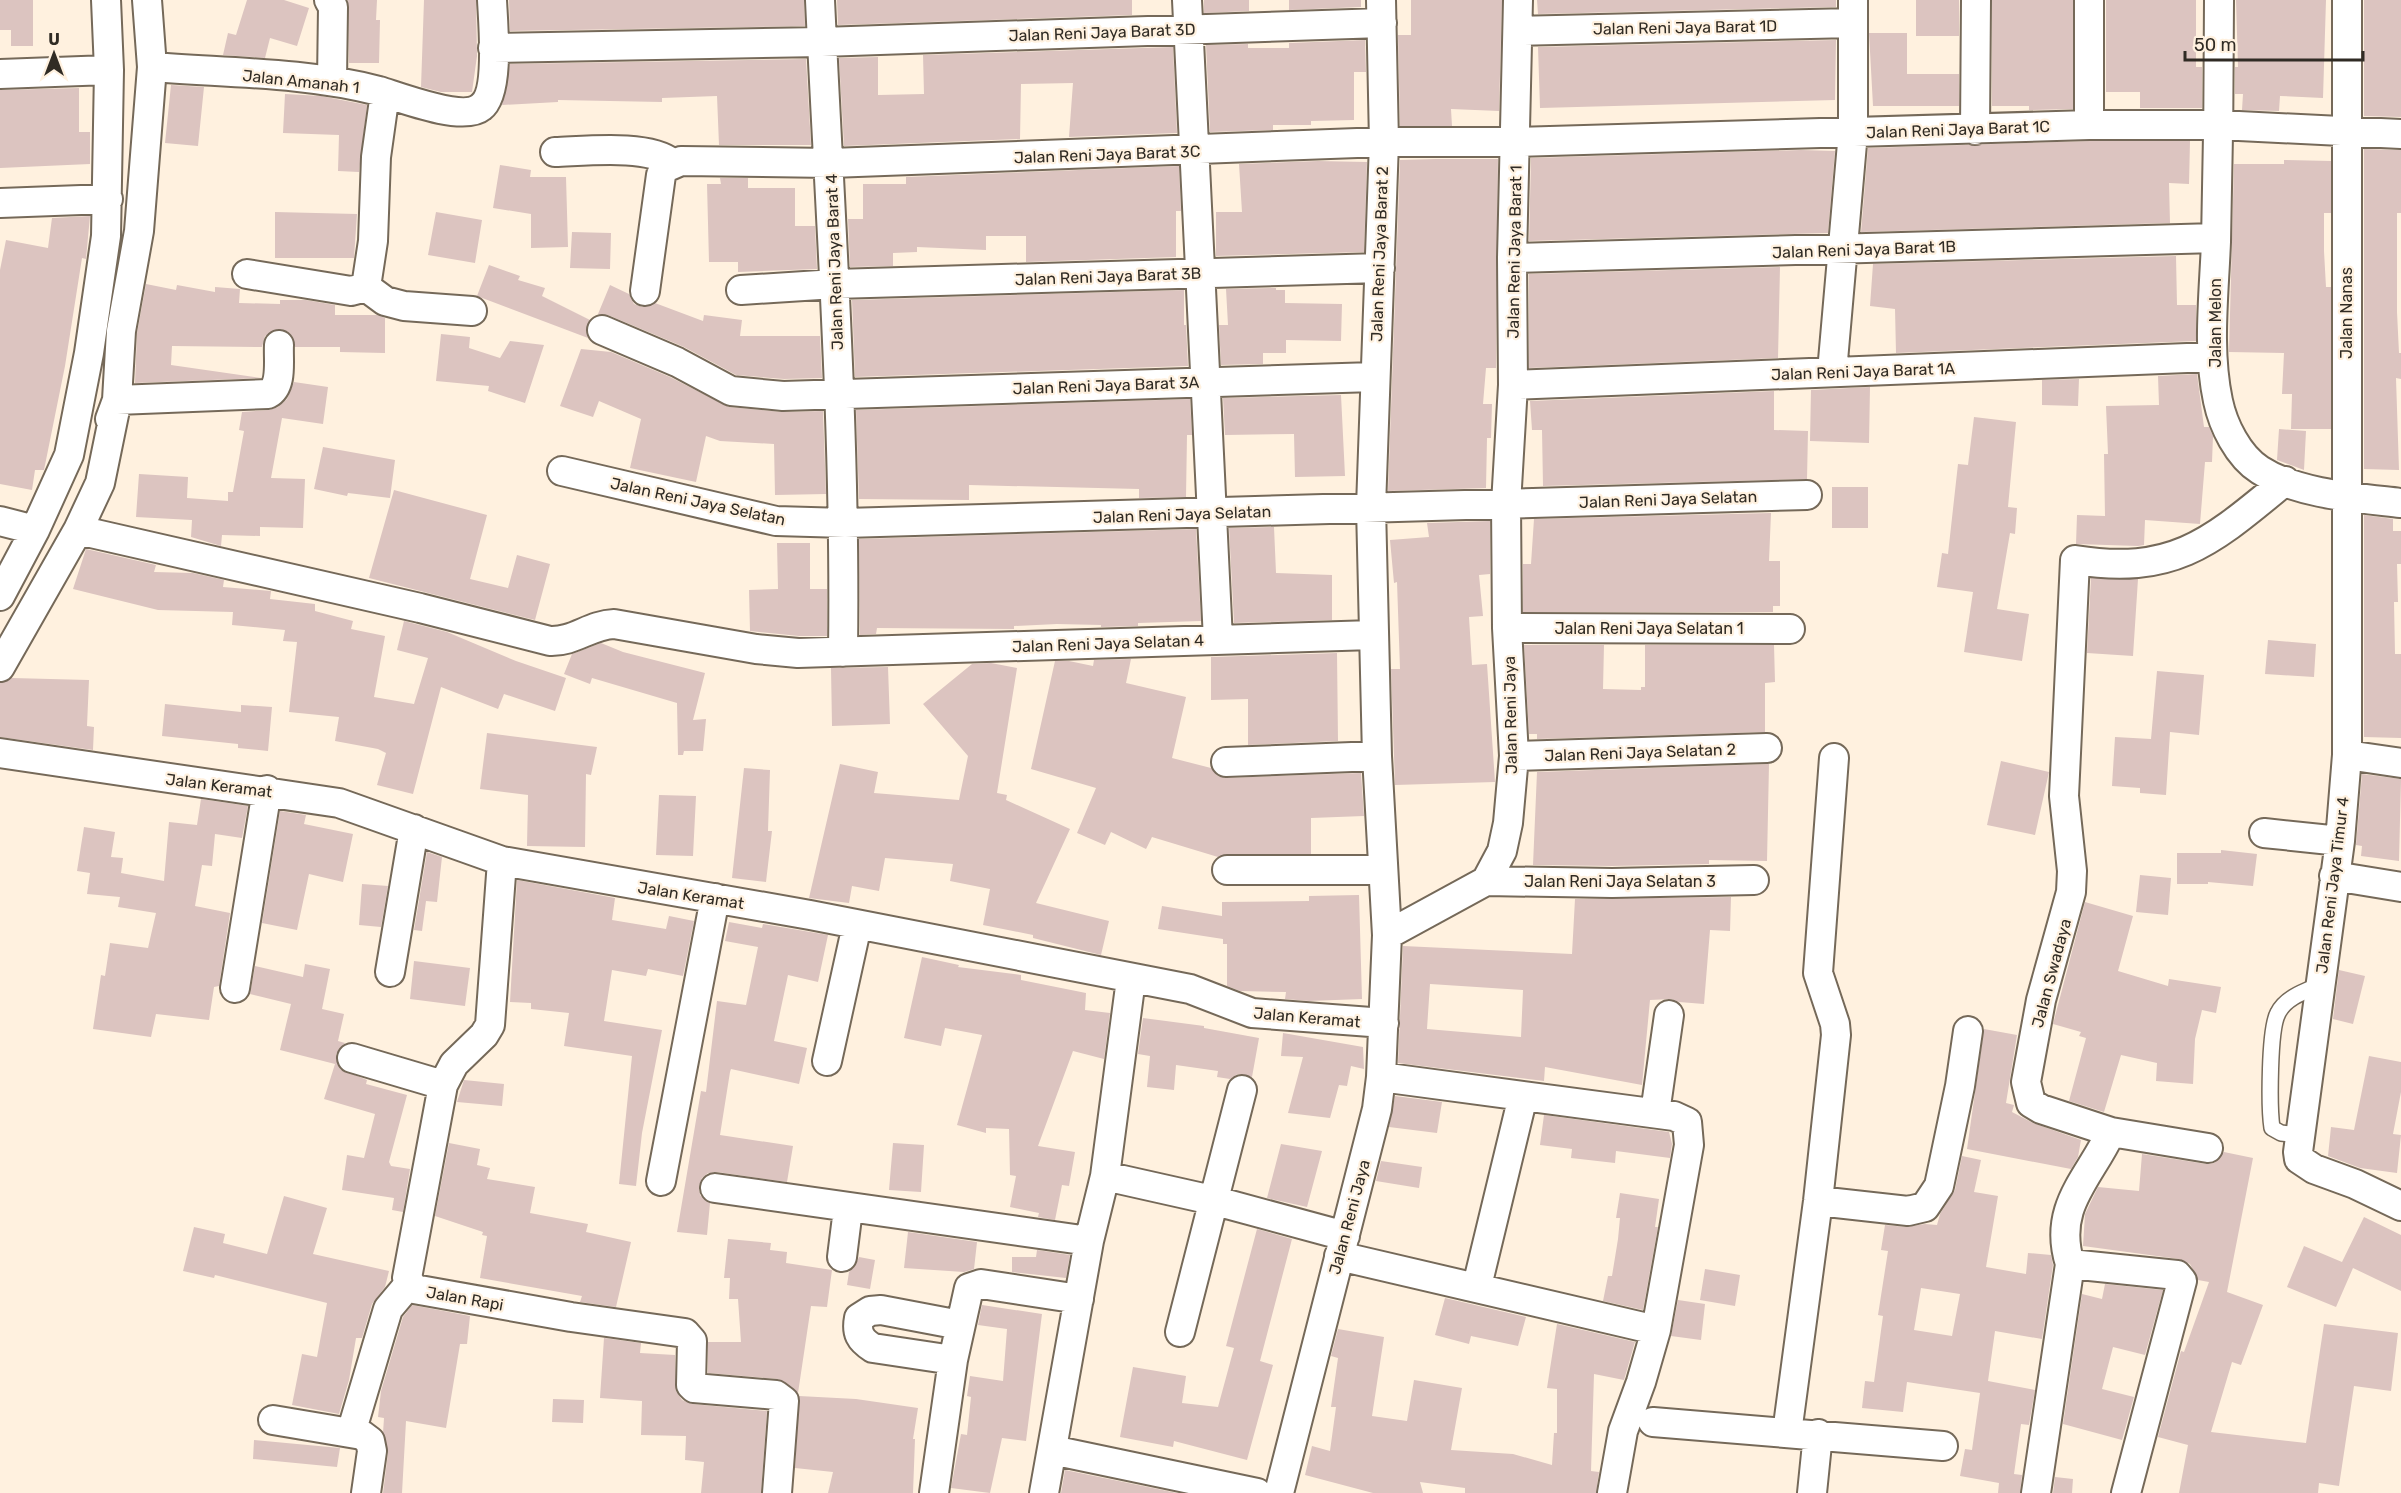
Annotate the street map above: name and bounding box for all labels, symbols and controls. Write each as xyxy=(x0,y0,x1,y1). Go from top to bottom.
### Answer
street label: Jalan Reni Jaya Barat 1D xyxy=(1593,16,1777,39)
street label: Jalan Reni Jaya Barat 3D xyxy=(1008,20,1196,45)
north arrow xyxy=(24,24,84,84)
scale bar xyxy=(2185,24,2364,62)
text: U xyxy=(48,30,60,49)
text: 50 m xyxy=(2194,34,2237,56)
street label: Jalan Amanah 1 xyxy=(241,66,360,97)
street label: Jalan Reni Jaya Barat 1C xyxy=(1866,117,2050,142)
street label: Jalan Reni Jaya Barat 3C xyxy=(1013,142,1201,167)
street label: Jalan Reni Jaya Barat 1 xyxy=(1503,165,1526,339)
street label: Jalan Reni Jaya Barat 2 xyxy=(1367,166,1392,342)
street label: Jalan Reni Jaya Barat 4 xyxy=(822,173,847,350)
street label: Jalan Reni Jaya Barat 1B xyxy=(1772,237,1956,262)
street label: Jalan Reni Jaya Barat 3B xyxy=(1014,264,1202,289)
street label: Jalan Nanas xyxy=(2337,267,2356,359)
street label: Jalan Melon xyxy=(2206,278,2225,368)
street label: Jalan Reni Jaya Barat 1A xyxy=(1771,359,1956,384)
street label: Jalan Reni Jaya Barat 3A xyxy=(1012,373,1200,398)
street label: Jalan Reni Jaya Selatan xyxy=(609,474,787,529)
street label: Jalan Reni Jaya Selatan xyxy=(1579,487,1758,512)
street label: Jalan Reni Jaya Selatan xyxy=(1093,502,1272,527)
street label: Jalan Reni Jaya Selatan 1 xyxy=(1554,619,1744,638)
street label: Jalan Reni Jaya Selatan 4 xyxy=(1012,631,1204,656)
street label: Jalan Reni Jaya xyxy=(1500,656,1521,774)
street label: Jalan Reni Jaya Selatan 2 xyxy=(1544,740,1736,765)
street label: Jalan Keramat xyxy=(164,770,273,801)
street label: Jalan Reni Jaya Timur 4 xyxy=(2312,795,2353,975)
street label: Jalan Reni Jaya Selatan 3 xyxy=(1524,872,1716,891)
street label: Jalan Keramat xyxy=(636,878,745,913)
street label: Jalan Swadaya xyxy=(2028,917,2075,1030)
street label: Jalan Keramat xyxy=(1253,1003,1361,1032)
street label: Jalan Reni Jaya xyxy=(1325,1158,1374,1277)
street label: Jalan Rapi xyxy=(425,1282,505,1315)

